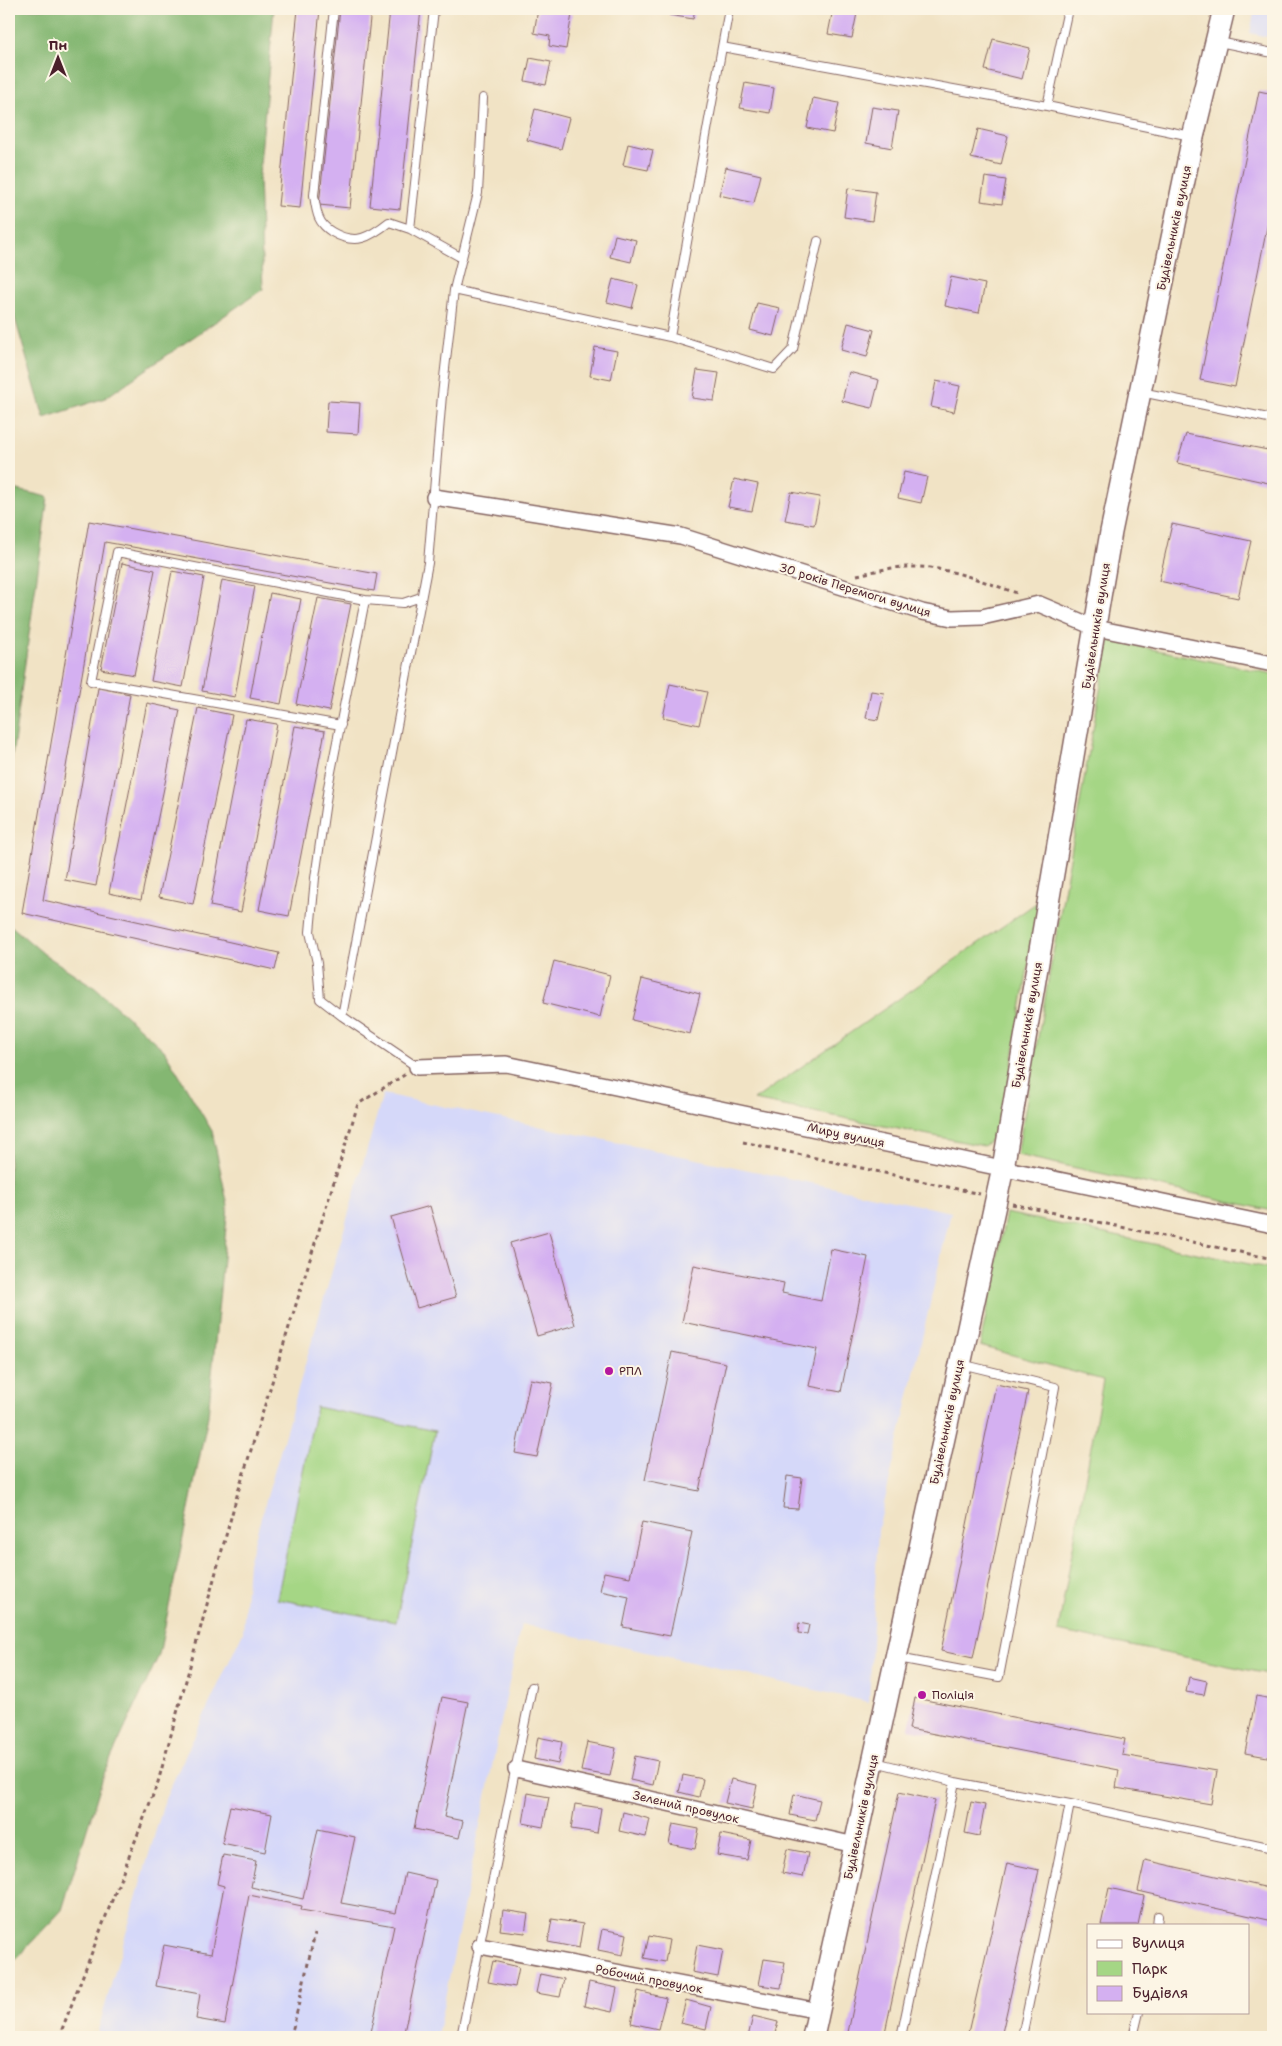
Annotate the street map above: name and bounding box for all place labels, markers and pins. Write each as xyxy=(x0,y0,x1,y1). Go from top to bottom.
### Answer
place label: РПЛ xyxy=(619,1363,642,1379)
marker: РПЛ xyxy=(603,1365,615,1377)
place label: Поліція xyxy=(932,1687,974,1703)
marker: Поліція xyxy=(916,1689,928,1701)

